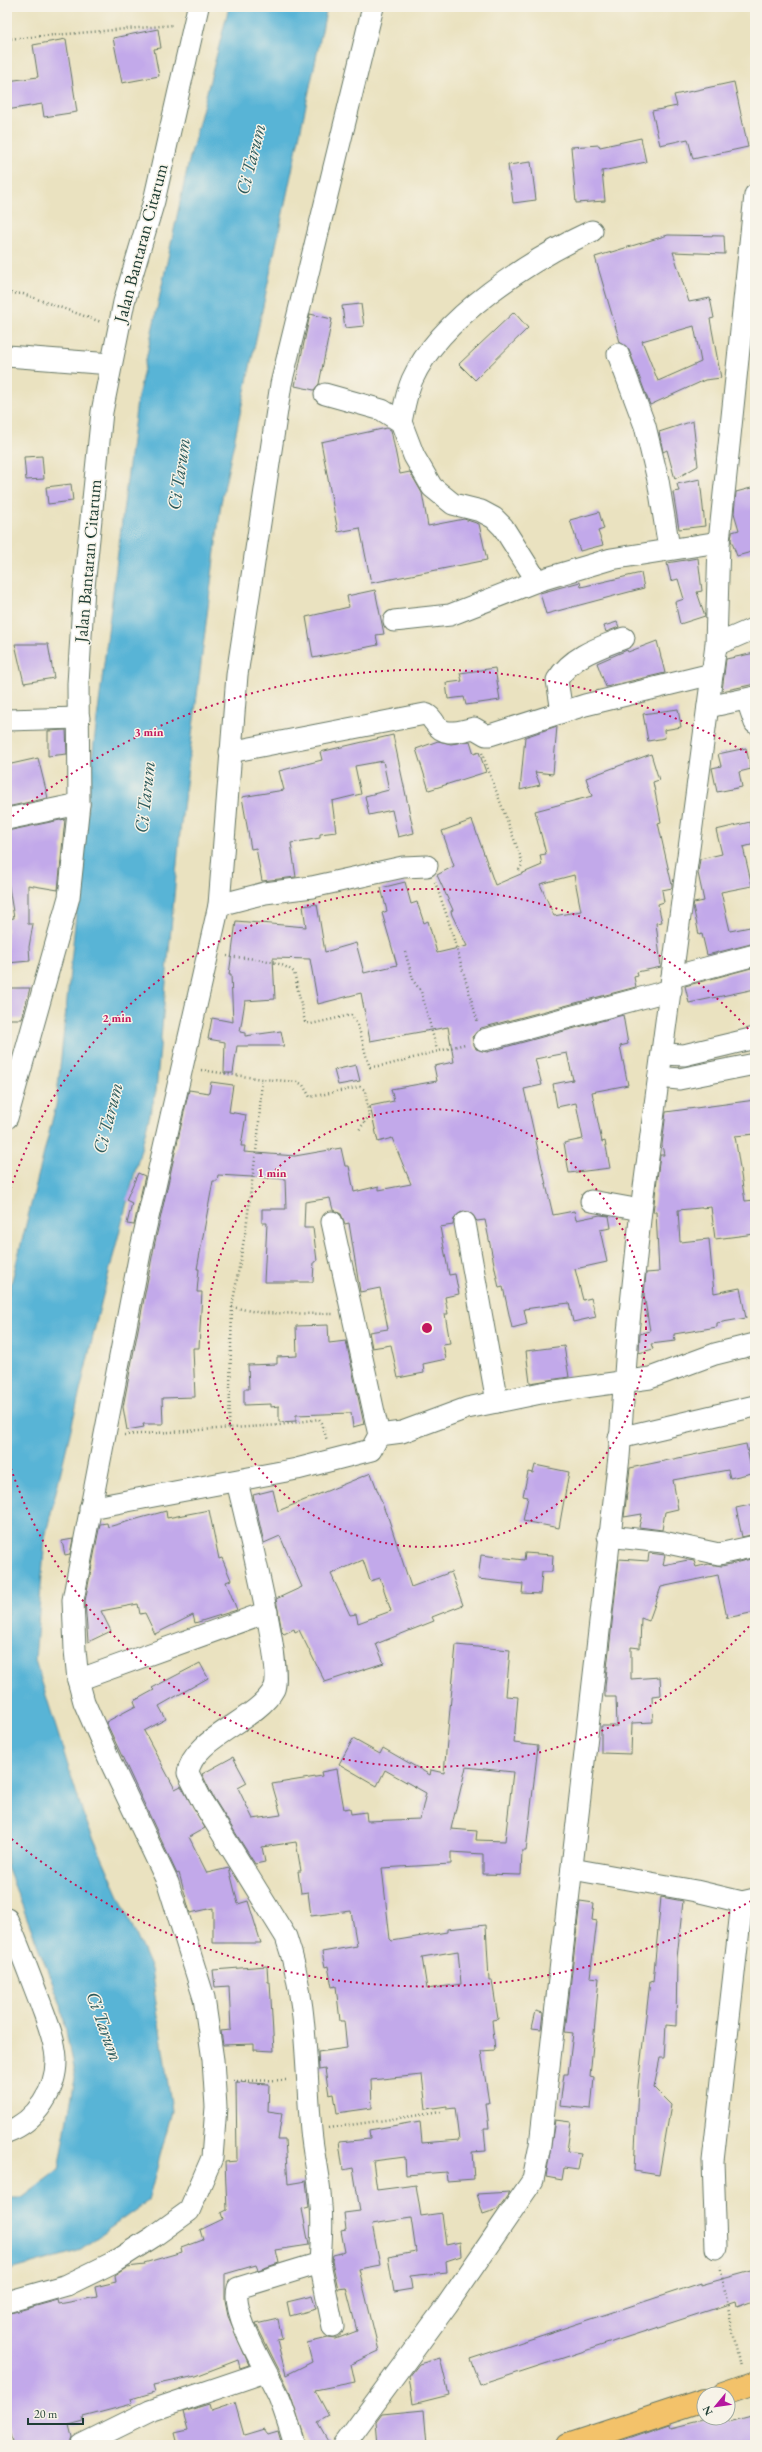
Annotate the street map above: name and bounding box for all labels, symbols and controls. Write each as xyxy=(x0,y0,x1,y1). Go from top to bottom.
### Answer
water label: Ci Tarum xyxy=(230,121,271,197)
street label: Jalan Bantaran Citarum xyxy=(108,161,173,327)
water label: Ci Tarum xyxy=(161,437,196,512)
street label: Jalan Bantaran Citarum xyxy=(69,478,106,646)
text: 3 min xyxy=(134,724,164,740)
water label: Ci Tarum xyxy=(128,760,161,834)
text: 2 min xyxy=(102,1010,132,1026)
water label: Ci Tarum xyxy=(87,1080,128,1156)
text: 1 min xyxy=(257,1165,287,1181)
centre of rings xyxy=(420,1321,434,1335)
water label: Ci Tarum xyxy=(80,1988,129,2064)
north arrow xyxy=(696,2386,736,2426)
scale bar xyxy=(28,2400,83,2426)
text: N xyxy=(699,2403,716,2418)
text: 20 m xyxy=(34,2406,58,2422)

